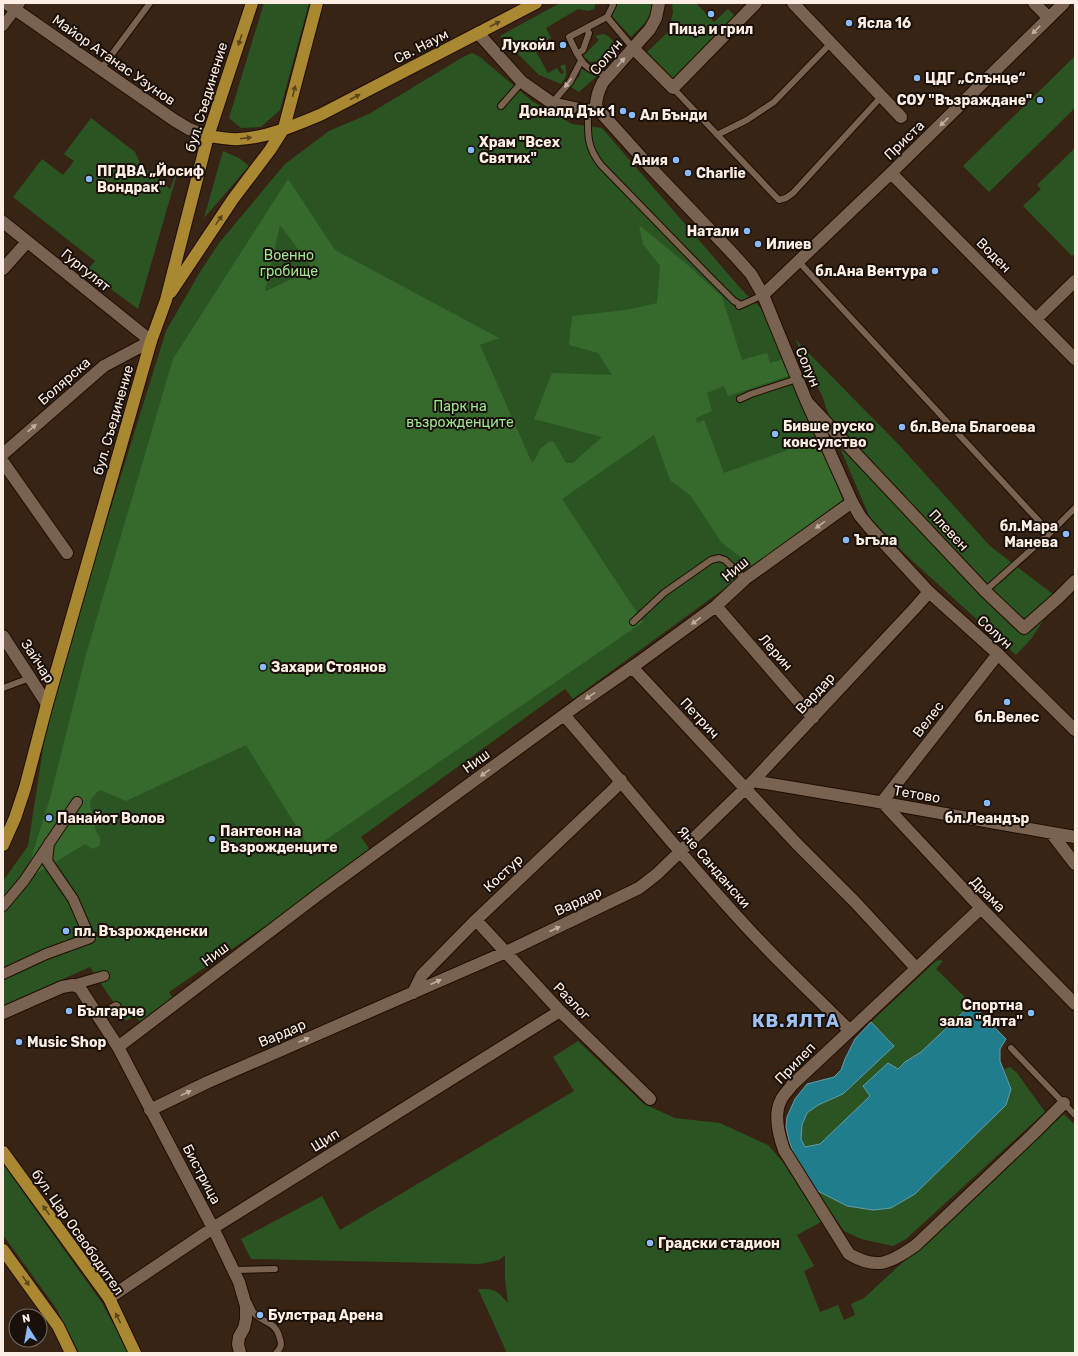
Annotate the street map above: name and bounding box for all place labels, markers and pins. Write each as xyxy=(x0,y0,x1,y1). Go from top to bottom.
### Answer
marker: Пица и грил xyxy=(706,9,716,19)
place label: Ясла 16 xyxy=(857,15,911,32)
marker: Ясла 16 xyxy=(844,18,854,28)
place label: Пица и грил xyxy=(669,21,753,38)
place label: Лукойл xyxy=(502,37,555,54)
marker: Лукойл xyxy=(558,40,568,50)
place label: ЦДГ „Слънце“ xyxy=(925,70,1025,87)
marker: ЦДГ „Слънце“ xyxy=(912,73,922,83)
place label: СОУ "Възраждане" xyxy=(897,92,1032,109)
marker: СОУ "Възраждане" xyxy=(1035,95,1045,105)
place label: Доналд Дък 1 xyxy=(519,103,615,120)
marker: Доналд Дък 1 xyxy=(618,106,628,116)
place label: Ал Бънди xyxy=(640,107,707,124)
marker: Ал Бънди xyxy=(627,110,637,120)
place label: Храм "Всех Святих" xyxy=(479,134,561,167)
marker: Храм "Всех Святих" xyxy=(466,145,476,155)
place label: Ания xyxy=(632,152,668,169)
marker: Ания xyxy=(671,155,681,165)
place label: ПГДВА „Йосиф Вондрак" xyxy=(97,162,204,196)
place label: Charlie xyxy=(696,165,746,182)
marker: Charlie xyxy=(683,168,693,178)
marker: ПГДВА „Йосиф Вондрак" xyxy=(84,174,94,184)
place label: Натали xyxy=(687,223,739,240)
marker: Натали xyxy=(742,226,752,236)
place label: Илиев xyxy=(766,236,811,253)
marker: Илиев xyxy=(753,239,763,249)
place label: бл.Ана Вентура xyxy=(815,263,927,280)
marker: бл.Ана Вентура xyxy=(930,266,940,276)
place label: Бивше руско консулство xyxy=(783,418,874,451)
place label: бл.Вела Благоева xyxy=(910,419,1036,436)
marker: бл.Вела Благоева xyxy=(897,422,907,432)
marker: Бивше руско консулство xyxy=(770,429,780,439)
place label: бл.Мара Манева xyxy=(1000,518,1058,551)
marker: бл.Мара Манева xyxy=(1061,529,1071,539)
place label: Ъгъла xyxy=(854,532,897,549)
marker: Ъгъла xyxy=(841,535,851,545)
place label: Захари Стоянов xyxy=(271,659,386,676)
marker: Захари Стоянов xyxy=(258,662,268,672)
marker: бл.Велес xyxy=(1002,697,1012,707)
place label: бл.Велес xyxy=(975,709,1039,726)
marker: бл.Леандър xyxy=(982,798,992,808)
place label: Панайот Волов xyxy=(57,810,165,827)
place label: бл.Леандър xyxy=(945,810,1029,827)
marker: Панайот Волов xyxy=(44,813,54,823)
place label: Пантеон на Възрожденците xyxy=(220,823,337,856)
marker: Пантеон на Възрожденците xyxy=(207,834,217,844)
place label: пл. Възрожденски xyxy=(74,923,208,940)
marker: пл. Възрожденски xyxy=(61,926,71,936)
place label: Спортна зала "Ялта'' xyxy=(939,997,1023,1030)
place label: Българче xyxy=(77,1003,144,1020)
marker: Българче xyxy=(64,1006,74,1016)
marker: Спортна зала "Ялта'' xyxy=(1026,1008,1036,1018)
place label: Music Shop xyxy=(27,1034,106,1051)
marker: Music Shop xyxy=(14,1037,24,1047)
place label: Градски стадион xyxy=(658,1235,780,1252)
marker: Градски стадион xyxy=(645,1238,655,1248)
place label: Булстрад Арена xyxy=(268,1307,383,1324)
marker: Булстрад Арена xyxy=(255,1310,265,1320)

